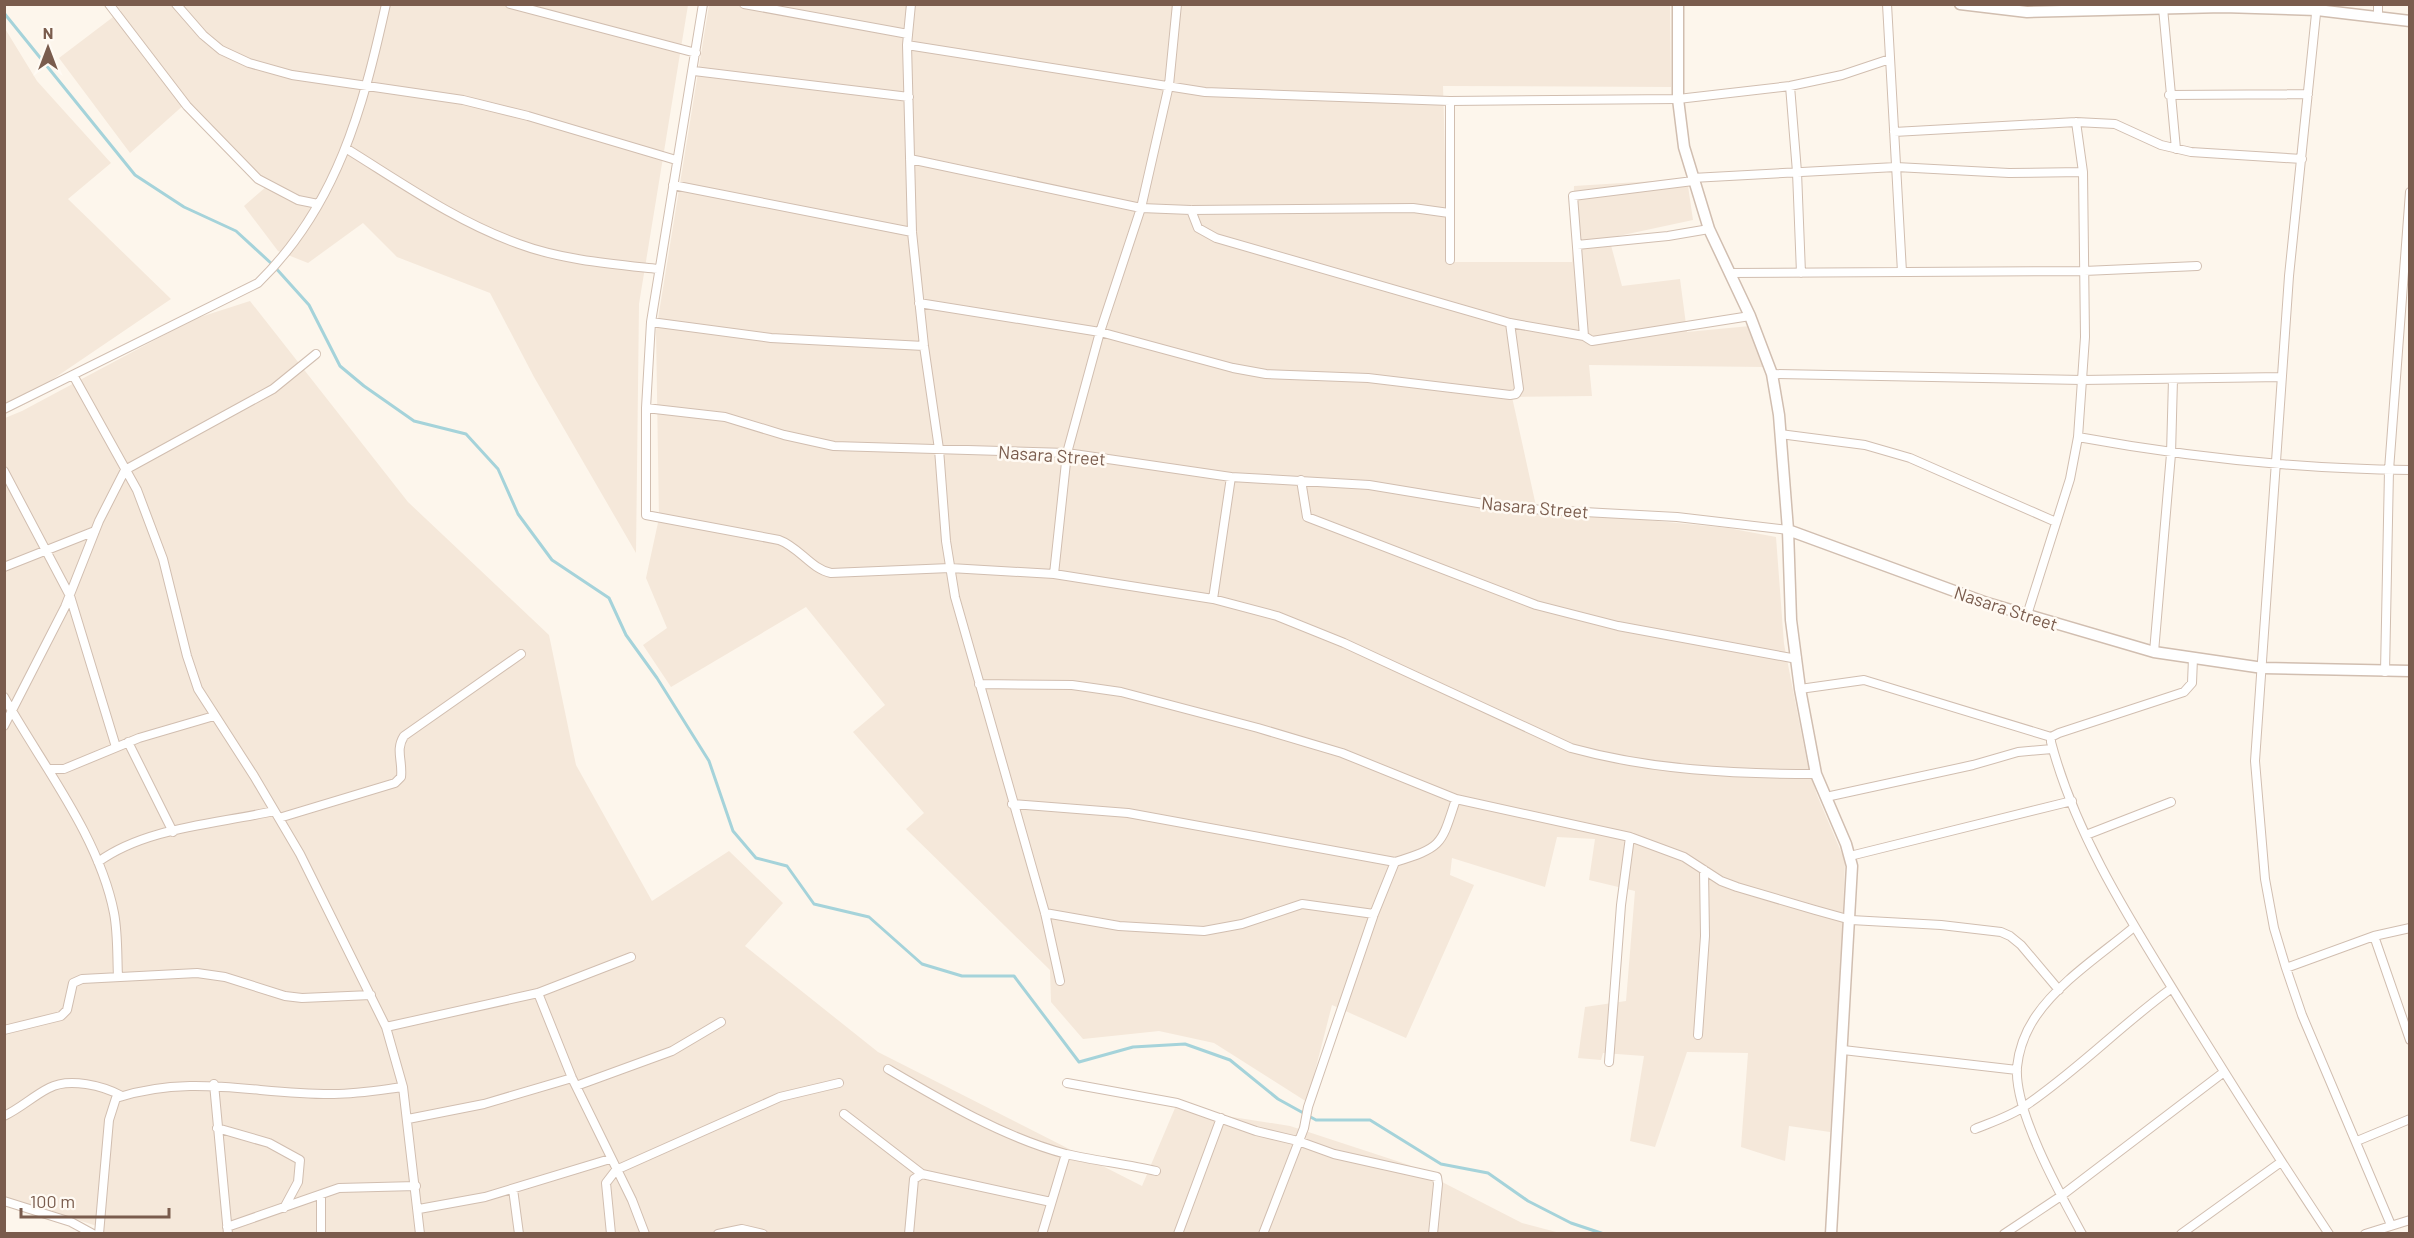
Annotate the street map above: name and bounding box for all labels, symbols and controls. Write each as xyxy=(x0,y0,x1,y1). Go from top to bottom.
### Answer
north arrow xyxy=(18,18,78,78)
text: N xyxy=(43,23,53,42)
street label: Nasara Street xyxy=(998,440,1106,470)
street label: Nasara Street xyxy=(1480,491,1590,523)
street label: Nasara Street xyxy=(1951,581,2061,635)
scale bar xyxy=(21,1181,170,1219)
text: 100 m xyxy=(30,1190,75,1212)

